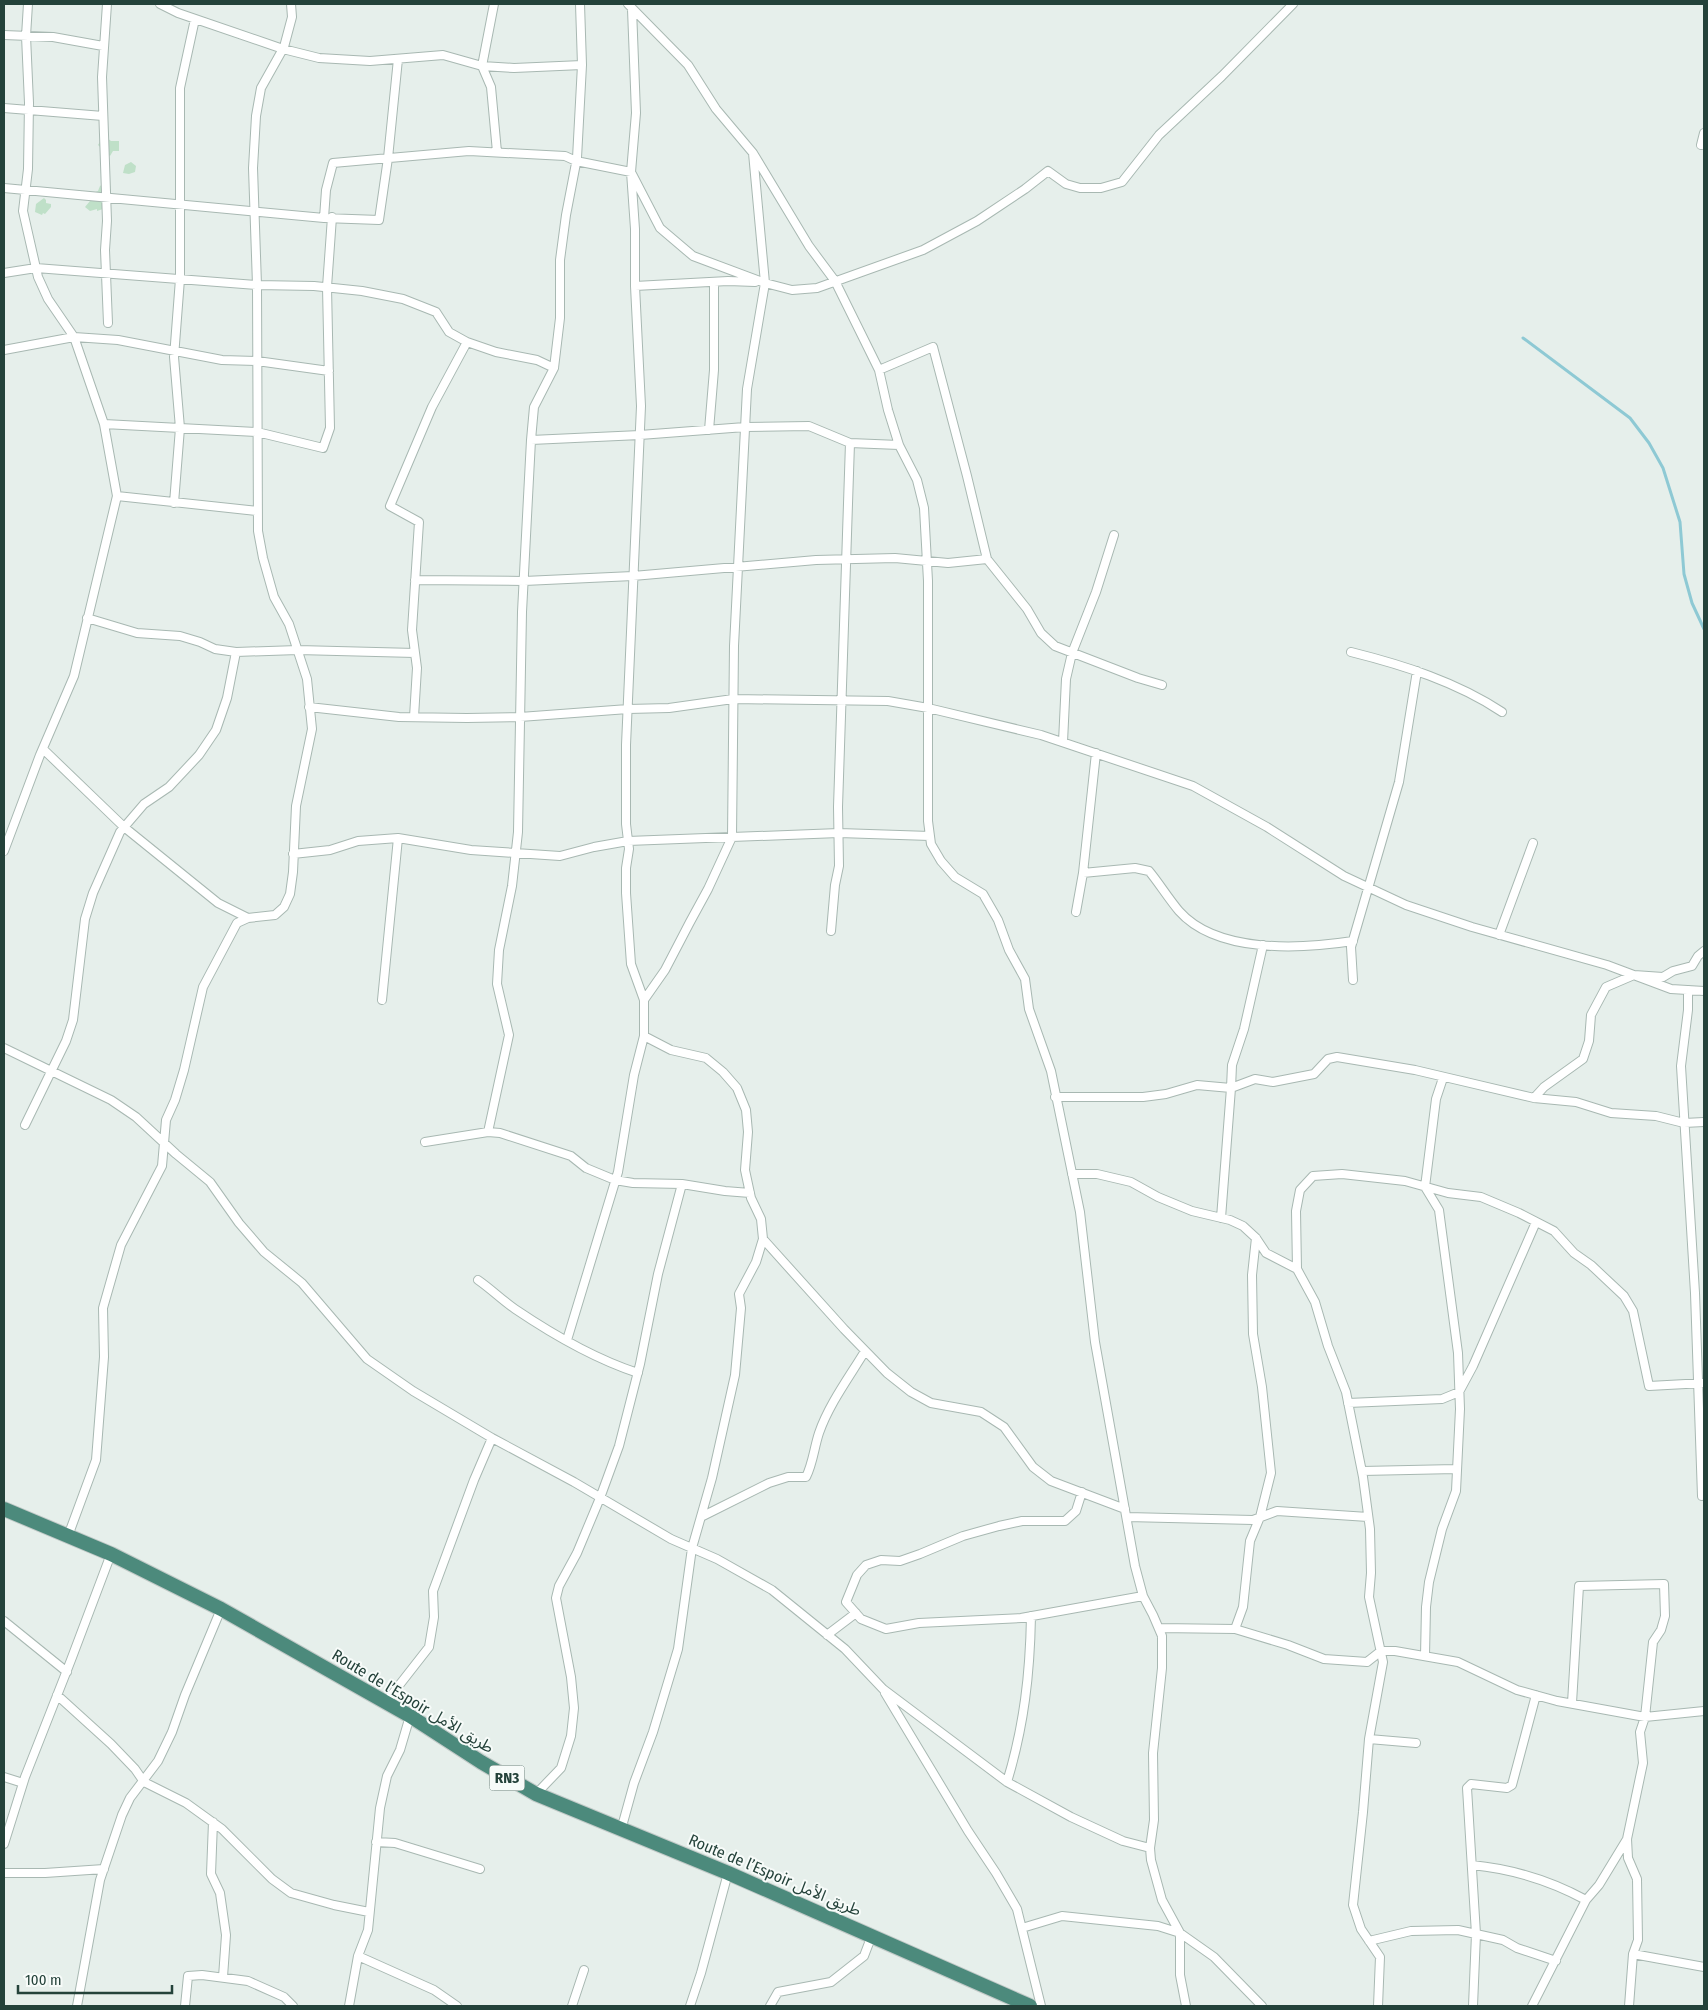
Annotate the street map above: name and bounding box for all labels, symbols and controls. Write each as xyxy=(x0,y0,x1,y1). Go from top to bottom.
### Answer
street label: Route de l’Espoir طريق الأمل xyxy=(328,1645,498,1758)
road number: RN3 xyxy=(490,1766,524,1790)
street label: Route de l’Espoir طريق الأمل xyxy=(686,1830,864,1921)
scale bar xyxy=(18,1962,171,1994)
text: 100 m xyxy=(25,1971,62,1989)

